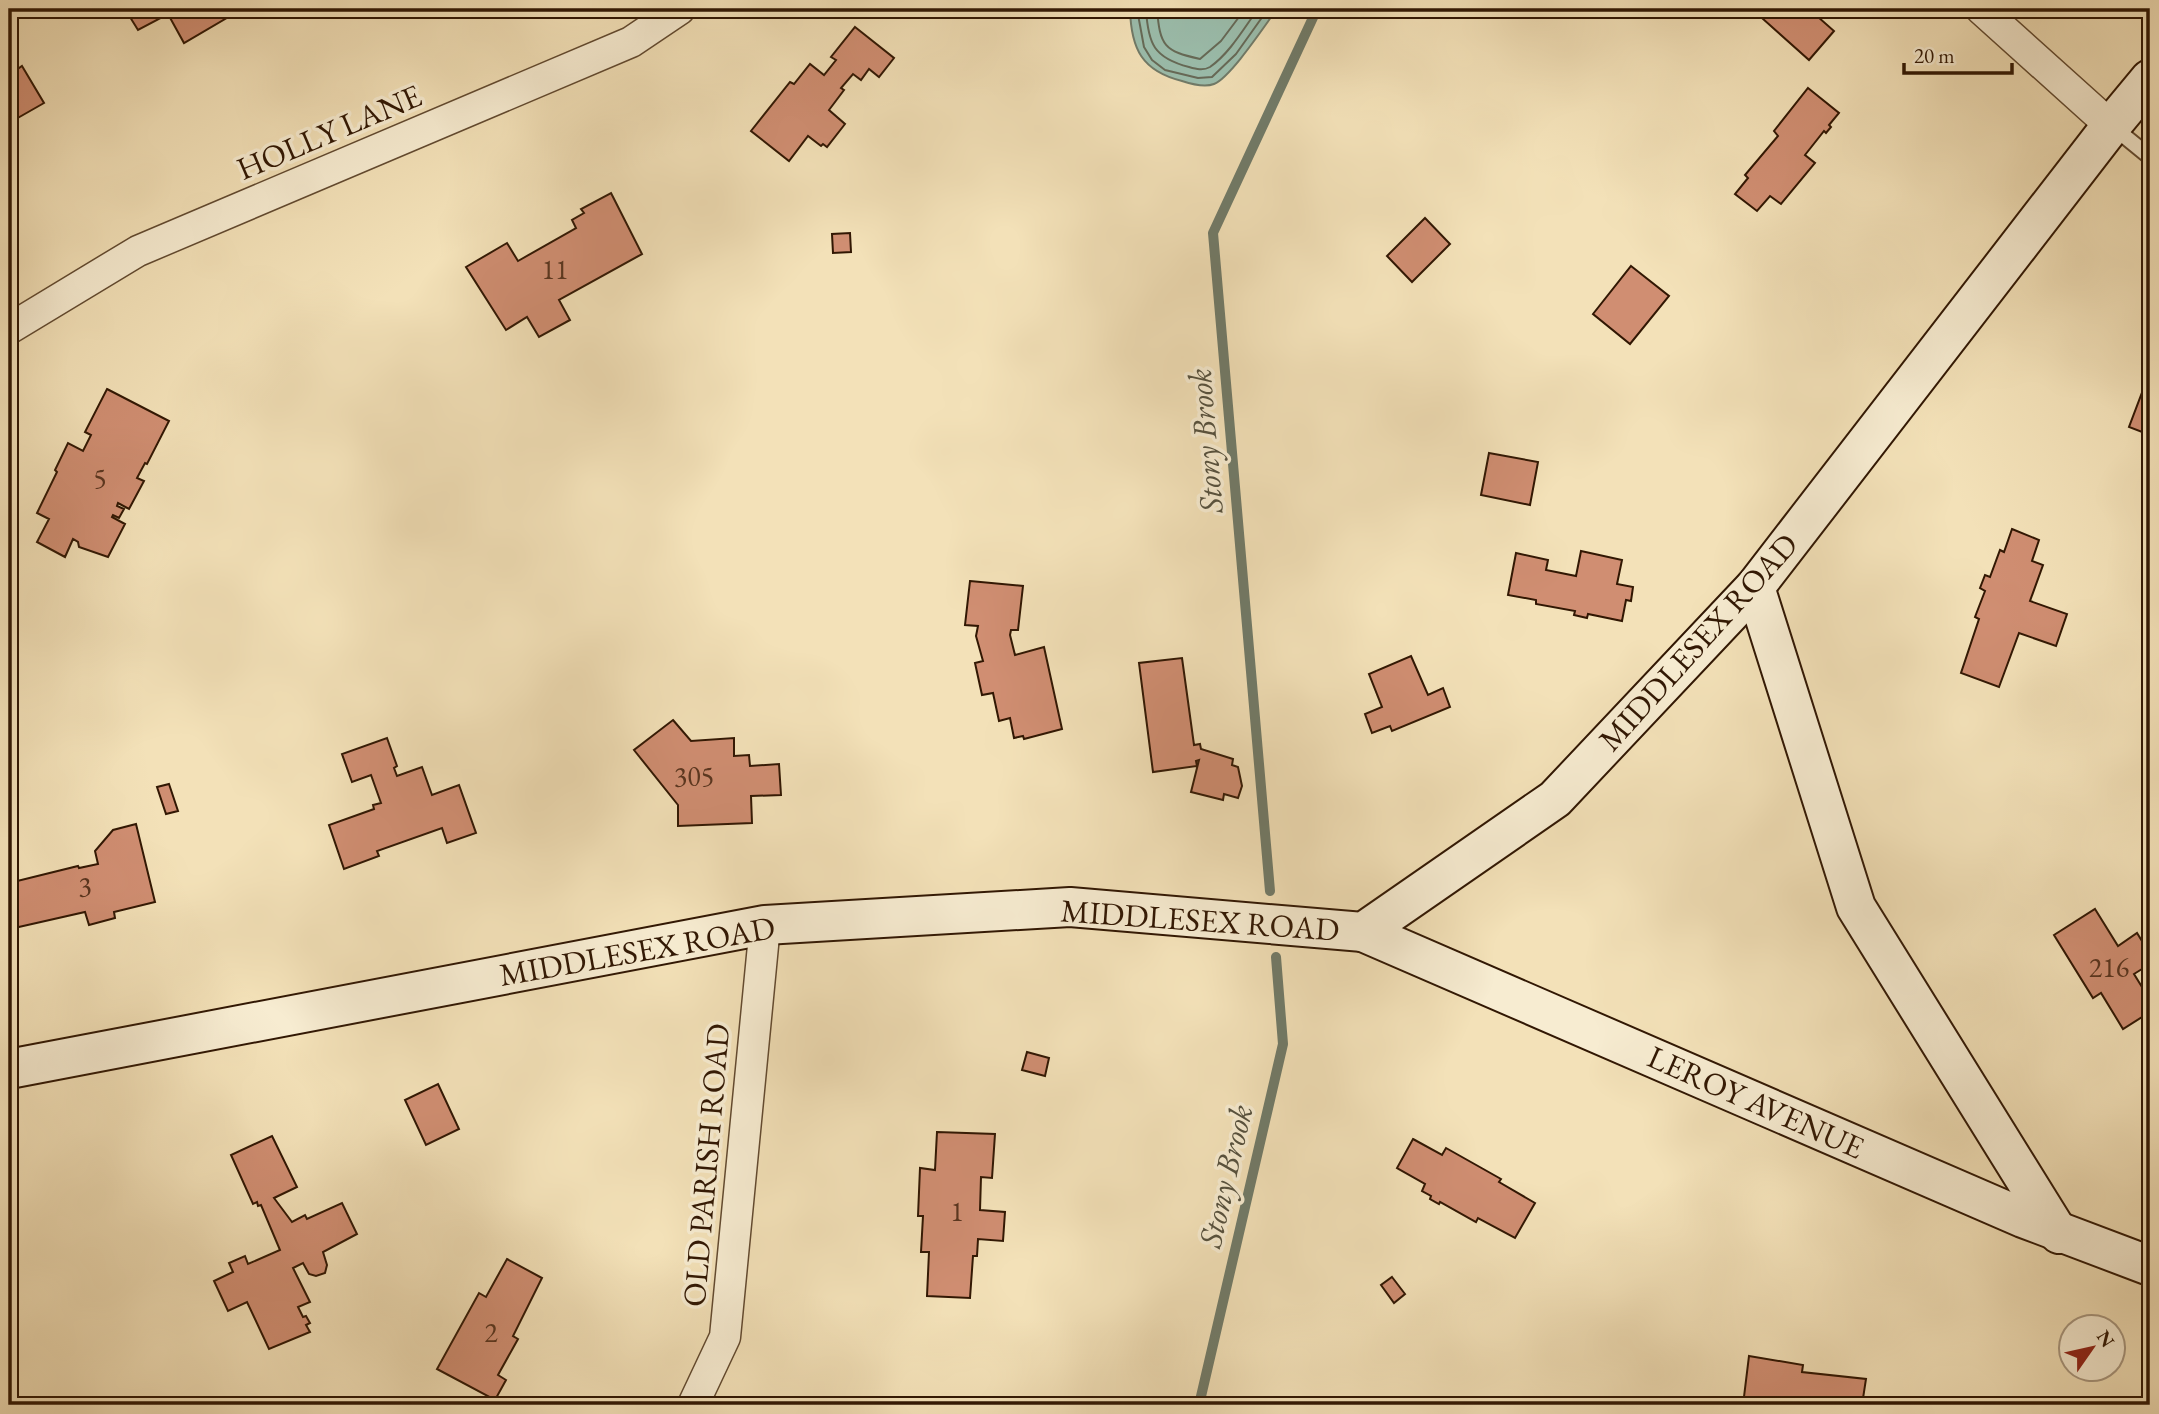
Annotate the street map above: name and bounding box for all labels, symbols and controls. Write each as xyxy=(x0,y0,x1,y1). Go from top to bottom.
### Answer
scale bar xyxy=(1904,32,2012,76)
text: 20 m xyxy=(1914,42,1955,69)
street label: HOLLY LANE xyxy=(230,74,428,190)
house number: 11 xyxy=(542,251,568,287)
water label: Stony Brook xyxy=(1177,367,1233,516)
house number: 5 xyxy=(93,460,107,496)
street label: MIDDLESEX ROAD xyxy=(1589,524,1807,760)
house number: 305 xyxy=(674,758,714,794)
house number: 3 xyxy=(78,868,92,904)
street label: MIDDLESEX ROAD xyxy=(1059,889,1341,951)
street label: MIDDLESEX ROAD xyxy=(496,906,778,996)
house number: 216 xyxy=(2089,949,2129,985)
street label: OLD PARISH ROAD xyxy=(673,1022,739,1308)
street label: LEROY AVENUE xyxy=(1641,1036,1871,1168)
water label: Stony Brook xyxy=(1188,1100,1262,1253)
house number: 1 xyxy=(950,1193,964,1229)
north arrow xyxy=(2058,1312,2128,1382)
house number: 2 xyxy=(484,1314,498,1350)
text: N xyxy=(2091,1325,2121,1353)

